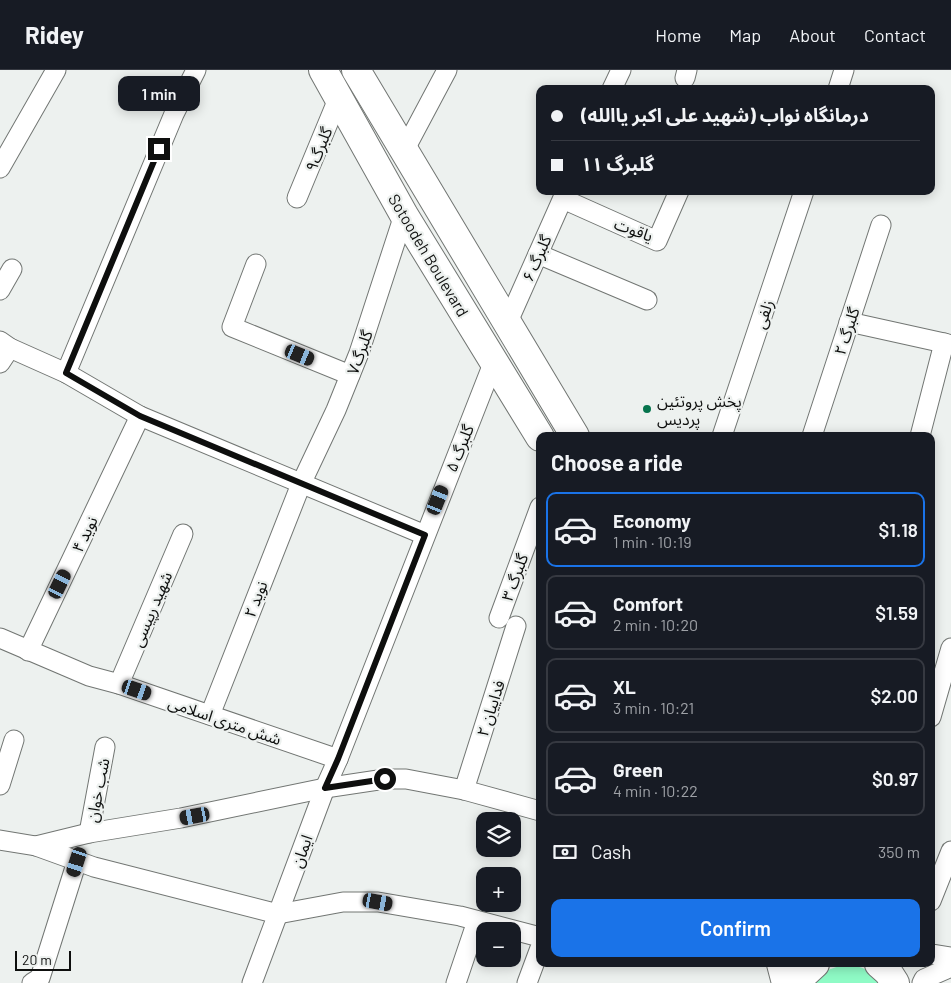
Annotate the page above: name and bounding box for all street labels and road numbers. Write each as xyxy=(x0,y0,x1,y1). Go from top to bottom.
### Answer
street label: گلبرگ۹ xyxy=(301,124,336,174)
street label: Sotoodeh Boulevard xyxy=(385,190,473,320)
street label: یاقوت xyxy=(612,213,656,246)
street label: گلبرگ ۶ xyxy=(517,231,556,285)
street label: زلفی xyxy=(749,297,778,331)
street label: گلبرگ ۲ xyxy=(829,304,864,358)
street label: گلبرگ۷ xyxy=(342,327,377,377)
street label: گلبرگ ۵ xyxy=(441,421,478,475)
street label: نوید ۴ xyxy=(67,513,102,555)
street label: گلبرگ ۳ xyxy=(497,550,532,604)
street label: شهید رپیسی xyxy=(127,569,177,650)
street label: نوید ۲ xyxy=(239,578,272,620)
street label: فداییان ۲ xyxy=(472,677,509,739)
street label: شش متری اسلامی xyxy=(166,692,284,749)
street label: شب خوان xyxy=(81,756,114,824)
street label: ایمان xyxy=(286,832,317,870)

